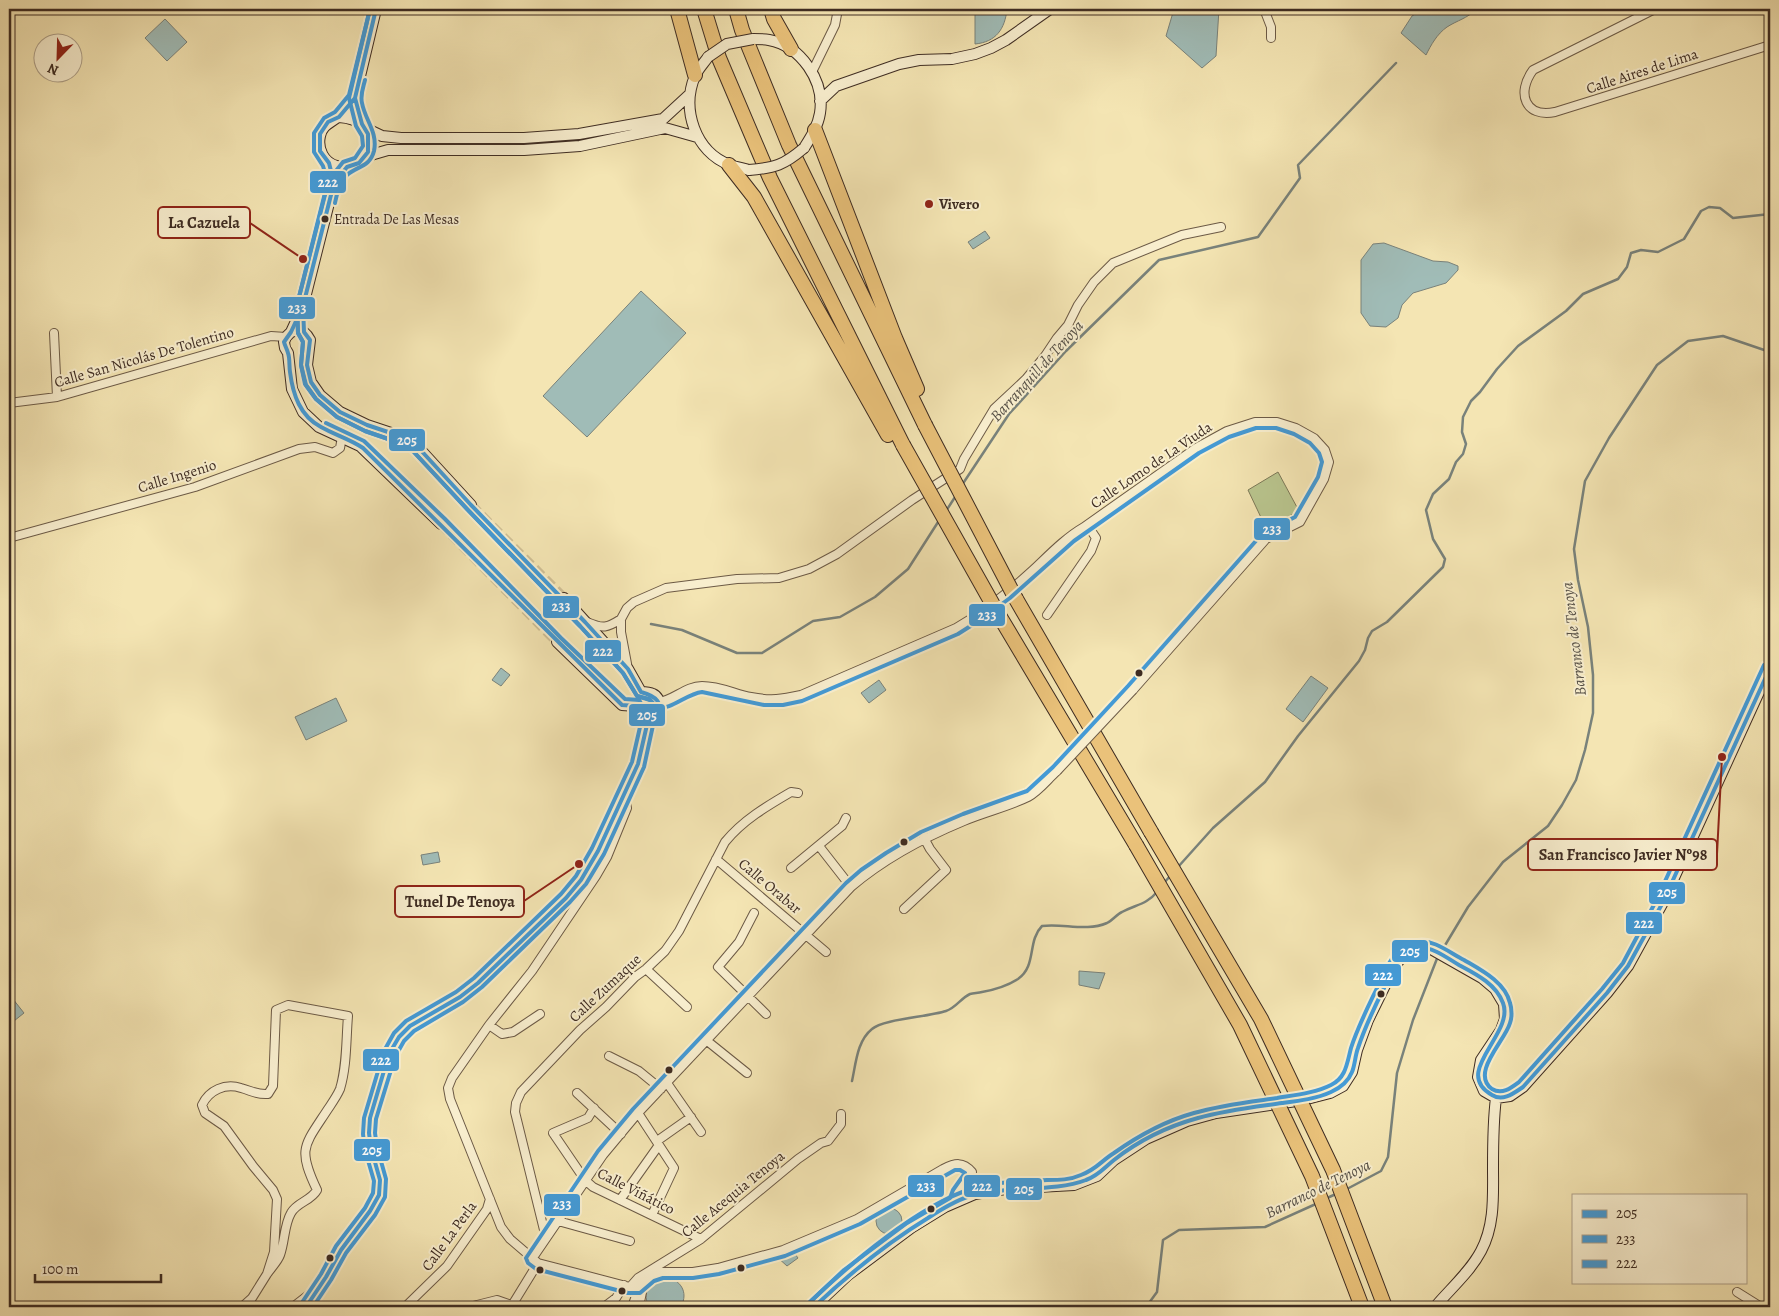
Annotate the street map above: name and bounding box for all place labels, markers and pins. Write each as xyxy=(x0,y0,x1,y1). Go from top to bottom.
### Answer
place label: Vivero xyxy=(938,194,980,214)
marker: Vivero xyxy=(923,198,935,210)
callout: La Cazuela xyxy=(158,207,250,238)
place label: Entrada De Las Mesas xyxy=(334,210,459,229)
marker: Entrada De Las Mesas xyxy=(320,214,330,224)
unlabelled marker xyxy=(1134,668,1144,678)
unlabelled marker xyxy=(899,837,909,847)
callout: San Francisco Javier Nº98 xyxy=(1528,839,1717,870)
callout: Tunel De Tenoya xyxy=(395,886,524,917)
unlabelled marker xyxy=(1376,989,1386,999)
unlabelled marker xyxy=(664,1065,674,1075)
unlabelled marker xyxy=(926,1204,936,1214)
unlabelled marker xyxy=(325,1253,335,1263)
unlabelled marker xyxy=(736,1263,746,1273)
unlabelled marker xyxy=(535,1265,545,1275)
unlabelled marker xyxy=(617,1286,627,1296)

